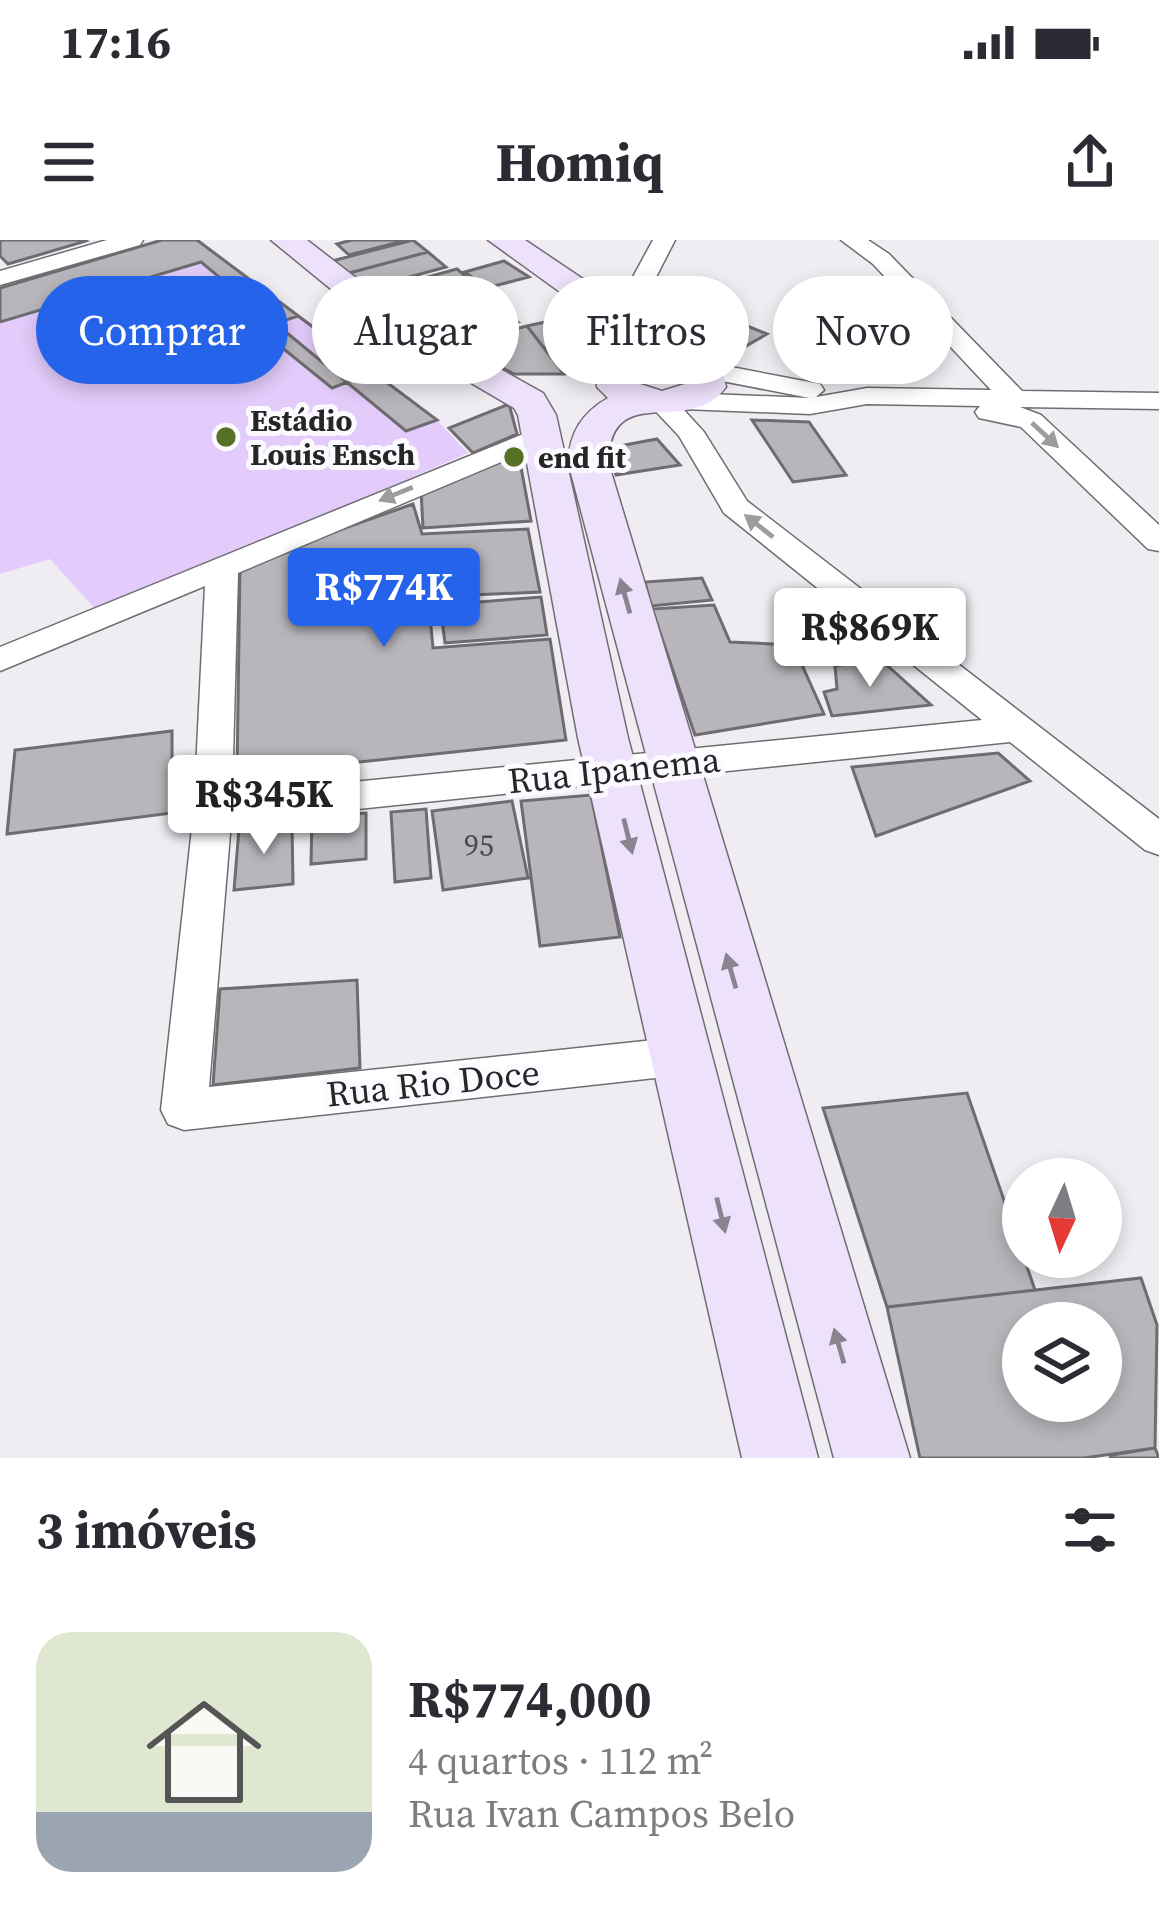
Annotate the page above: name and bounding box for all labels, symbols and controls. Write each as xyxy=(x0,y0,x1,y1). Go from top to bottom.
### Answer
text: 17:16 xyxy=(60,11,171,73)
text: Homiq xyxy=(496,125,663,199)
icon: menu xyxy=(36,129,102,195)
icon: share xyxy=(1057,129,1123,195)
chip: Comprar xyxy=(36,276,288,384)
chip: Alugar xyxy=(312,276,519,384)
chip: Filtros xyxy=(543,276,749,384)
chip: Novo xyxy=(773,276,953,384)
place label: Estádio Louis Ensch xyxy=(250,400,415,475)
one-way arrow xyxy=(1031,421,1060,448)
marker: Estádio Louis Ensch xyxy=(213,424,239,450)
place label: end fit xyxy=(538,437,626,478)
marker: end fit xyxy=(501,444,527,470)
one-way arrow xyxy=(377,485,413,504)
one-way arrow xyxy=(743,514,774,539)
pin: R$774K xyxy=(286,548,482,650)
text: R$774K xyxy=(315,560,453,613)
one-way arrow xyxy=(615,577,634,614)
pin: R$869K xyxy=(772,588,968,690)
text: R$869K xyxy=(801,600,939,653)
street label: Rua Ipanema xyxy=(505,734,723,806)
pin: R$345K xyxy=(166,755,362,857)
text: R$345K xyxy=(195,767,333,820)
one-way arrow xyxy=(619,818,638,855)
house number: 95 xyxy=(464,825,494,866)
one-way arrow xyxy=(721,952,739,989)
street label: Rua Rio Doce xyxy=(324,1047,542,1119)
north arrow xyxy=(1002,1158,1122,1278)
map controls xyxy=(1002,1158,1122,1422)
one-way arrow xyxy=(712,1196,731,1233)
button: layers xyxy=(1002,1302,1122,1422)
one-way arrow xyxy=(829,1327,848,1364)
text: 3 imóveis xyxy=(36,1495,257,1565)
icon: filters xyxy=(1057,1497,1123,1563)
text: R$774,000 xyxy=(408,1664,652,1734)
icon: home xyxy=(132,1680,276,1824)
text: 4 quartos · 112 m² xyxy=(408,1734,713,1787)
text: Rua Ivan Campos Belo xyxy=(408,1787,795,1840)

